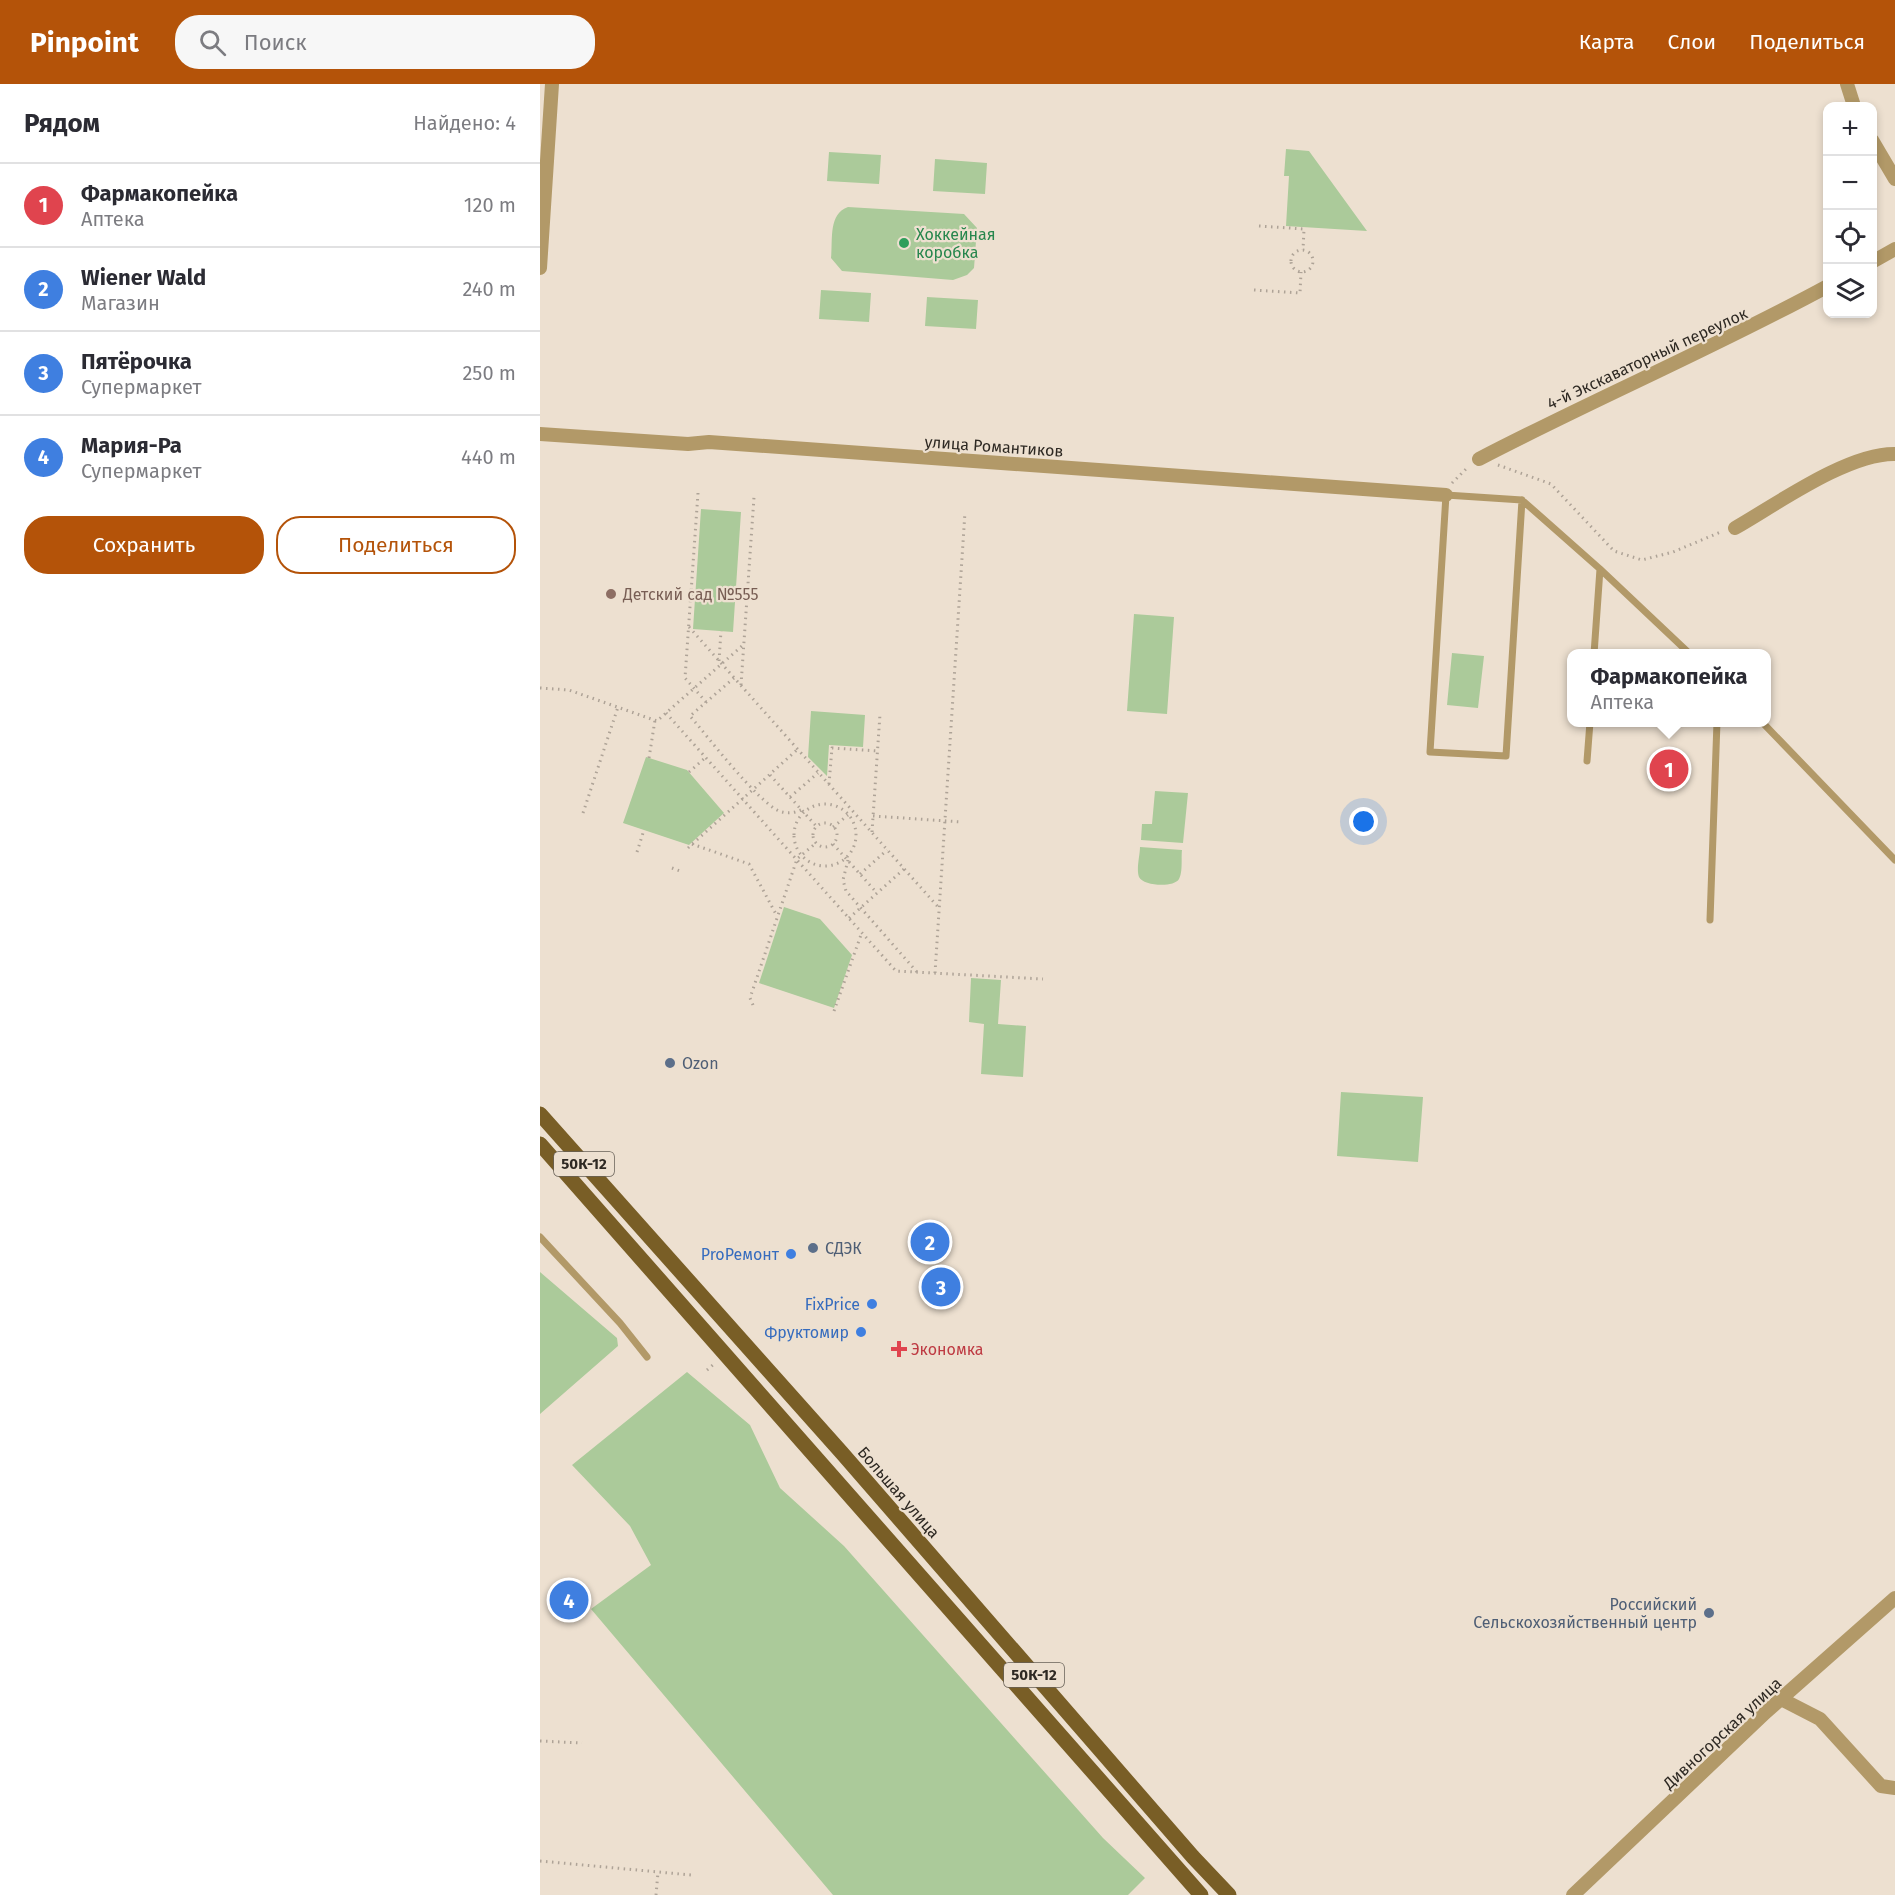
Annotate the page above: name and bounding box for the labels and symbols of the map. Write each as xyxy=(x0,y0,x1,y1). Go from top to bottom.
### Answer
place label: Хоккейная коробка xyxy=(916,225,996,262)
marker: Хоккейная коробка xyxy=(897,236,911,250)
street label: 4-й Экскаваторный переулок xyxy=(1544,303,1751,413)
street label: улица Романтиков xyxy=(924,432,1064,461)
place label: Детский сад №555 xyxy=(622,585,759,604)
marker: Детский сад №555 xyxy=(604,587,618,601)
pin: 1 xyxy=(1650,746,1688,792)
your location xyxy=(1349,807,1378,836)
place label: Ozon xyxy=(682,1054,719,1073)
marker: Ozon xyxy=(663,1056,677,1070)
road number: 50К-12 xyxy=(554,1152,614,1176)
pin: 2 xyxy=(910,1220,950,1264)
place label: СДЭК xyxy=(825,1239,862,1258)
marker: СДЭК xyxy=(806,1241,820,1255)
place label: ProРемонт xyxy=(701,1245,780,1264)
marker: ProРемонт xyxy=(784,1247,798,1261)
pin: 3 xyxy=(922,1264,960,1310)
place label: FixPrice xyxy=(805,1295,860,1314)
marker: FixPrice xyxy=(865,1297,879,1311)
place label: Фруктомир xyxy=(764,1323,849,1342)
marker: Фруктомир xyxy=(854,1325,868,1339)
place label: Экономка xyxy=(911,1340,983,1359)
marker: Экономка xyxy=(892,1342,906,1356)
street label: Большая улица xyxy=(854,1443,944,1542)
pin: 4 xyxy=(549,1578,588,1622)
place label: Российский Сельскохозяйственный центр xyxy=(1473,1595,1697,1632)
marker: Российский Сельскохозяйственный центр xyxy=(1702,1606,1716,1620)
road number: 50К-12 xyxy=(1004,1663,1064,1687)
street label: Дивногорская улица xyxy=(1659,1674,1785,1794)

